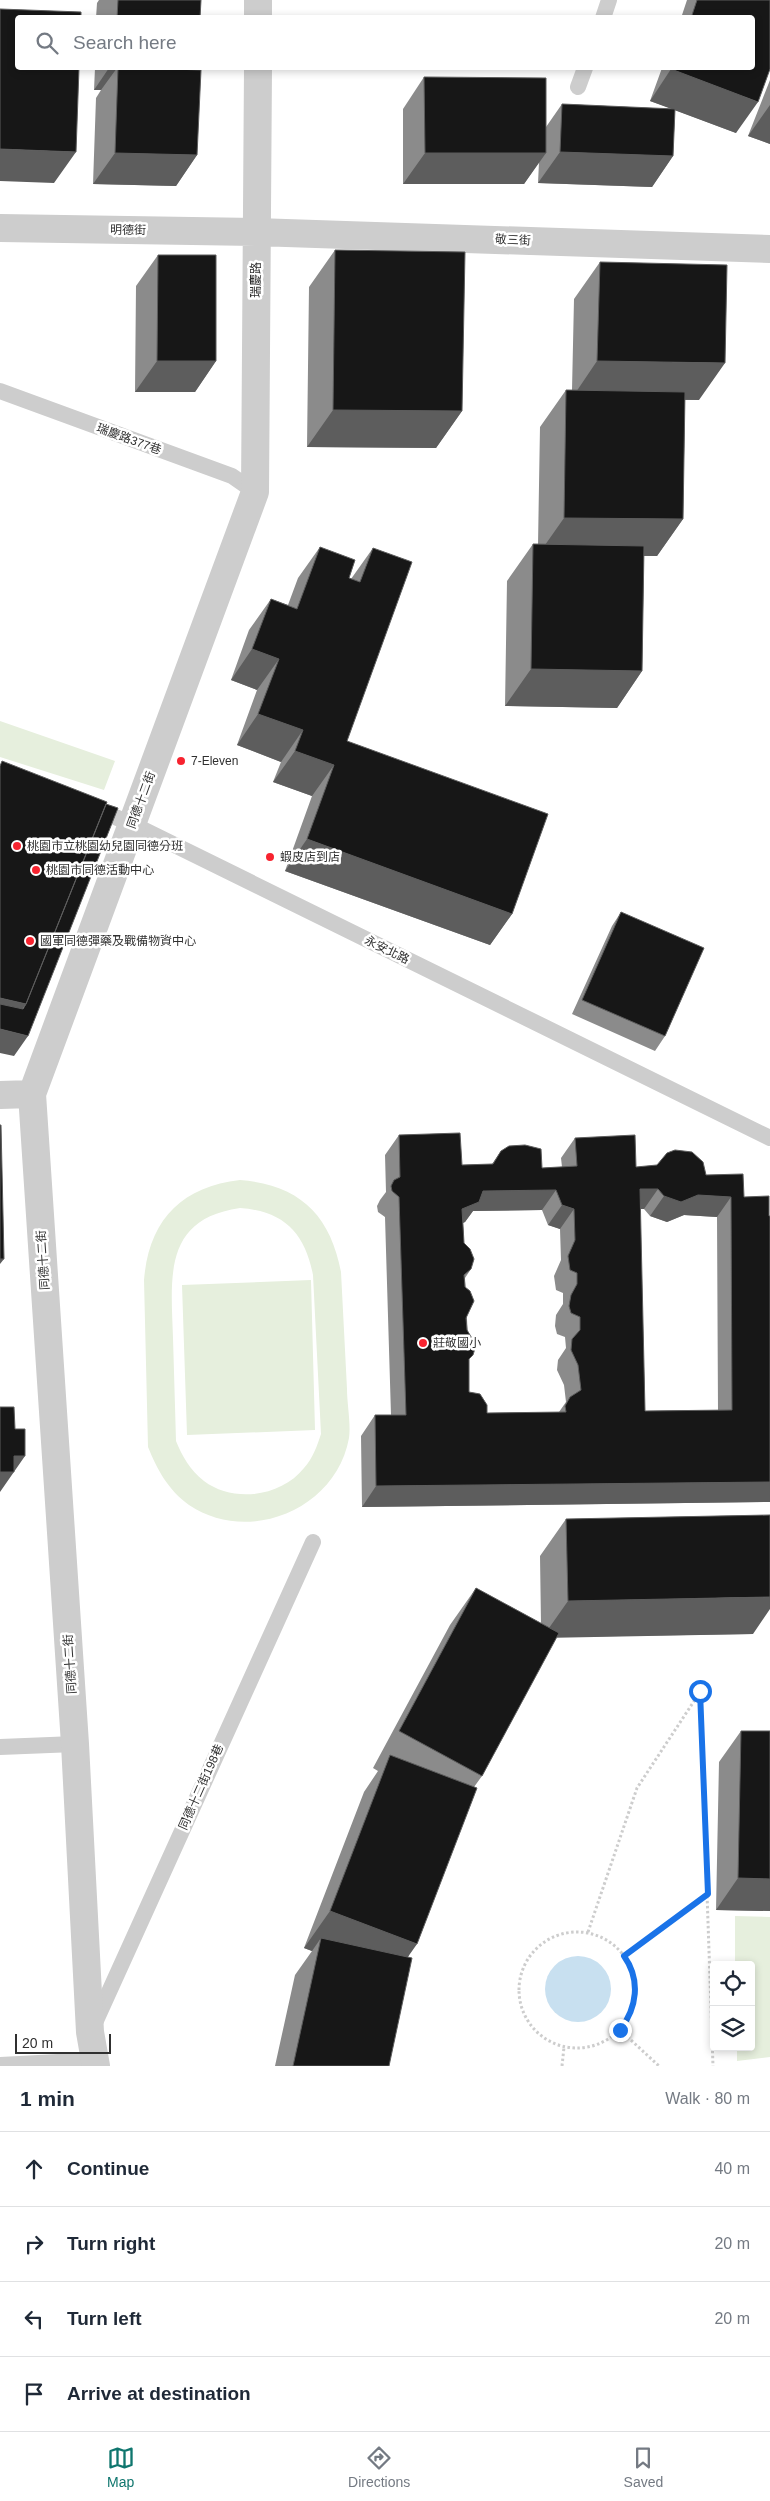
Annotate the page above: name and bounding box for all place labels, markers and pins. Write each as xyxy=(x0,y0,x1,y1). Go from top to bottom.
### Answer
place label: 7-Eleven xyxy=(191,754,238,768)
marker: 7-Eleven xyxy=(175,755,187,767)
place label: 桃園市立桃園幼兒園同德分班 xyxy=(27,839,183,853)
marker: 桃園市立桃園幼兒園同德分班 xyxy=(11,840,23,852)
place label: 蝦皮店到店 xyxy=(280,850,340,864)
marker: 蝦皮店到店 xyxy=(264,851,276,863)
place label: 桃園市同德活動中心 xyxy=(46,863,154,877)
marker: 桃園市同德活動中心 xyxy=(30,864,42,876)
place label: 國軍同德彈藥及戰備物資中心 xyxy=(40,934,196,948)
marker: 國軍同德彈藥及戰備物資中心 xyxy=(24,935,36,947)
place label: 莊敬國小 xyxy=(433,1336,481,1350)
marker: 莊敬國小 xyxy=(417,1337,429,1349)

